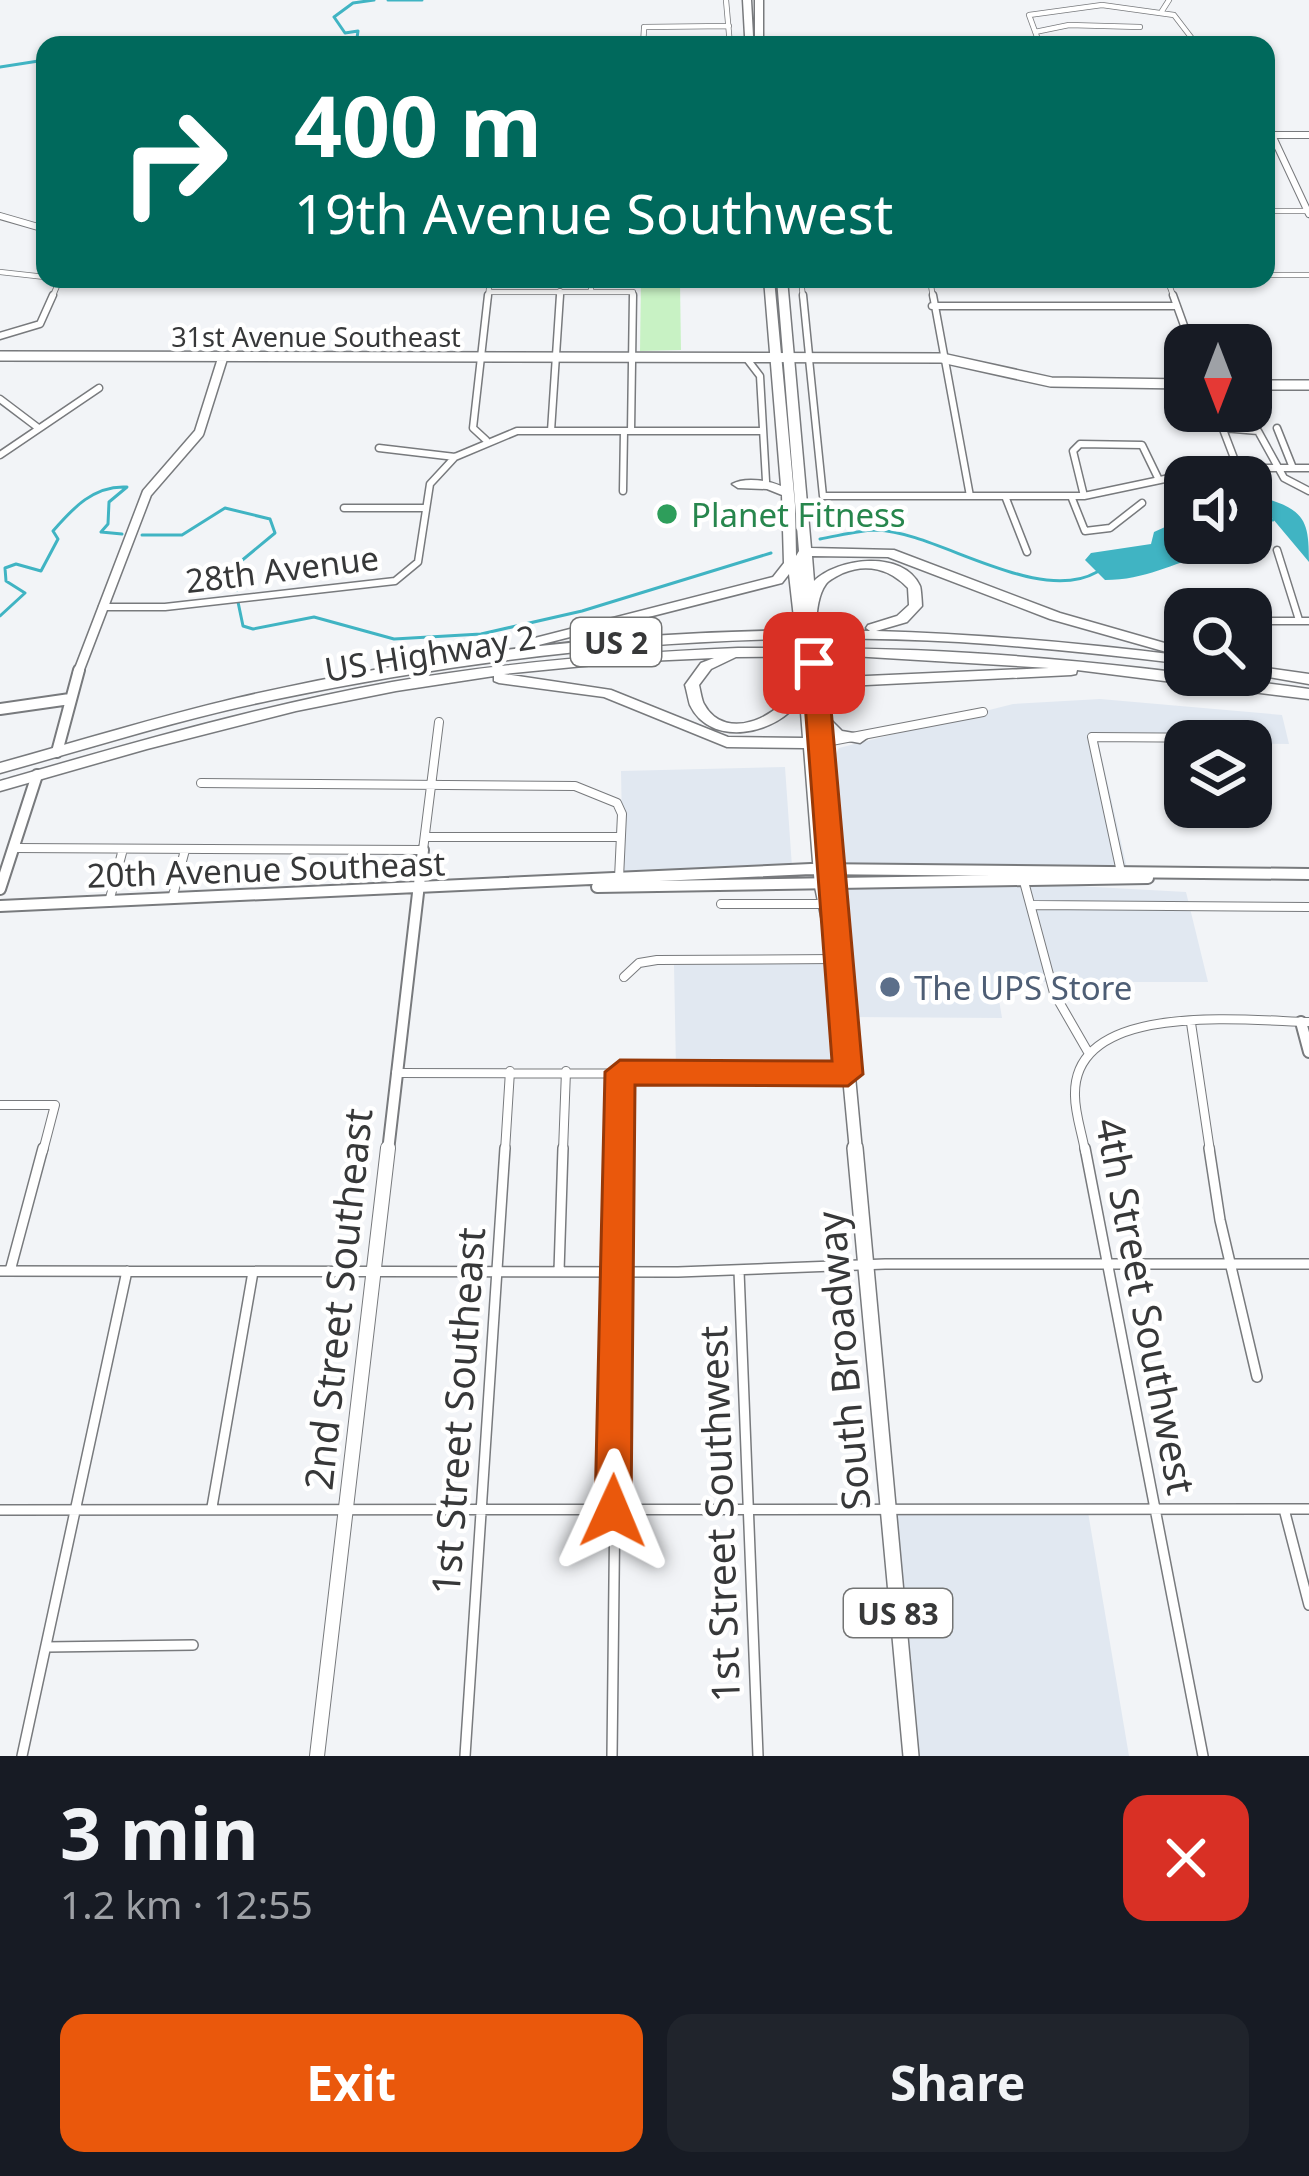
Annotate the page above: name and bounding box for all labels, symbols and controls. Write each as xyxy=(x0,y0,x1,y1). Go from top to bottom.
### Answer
text: 400 m xyxy=(294,67,542,182)
icon: right xyxy=(96,84,252,240)
text: 19th Avenue Southwest xyxy=(294,176,893,250)
street label: 31st Avenue Southeast xyxy=(171,318,461,355)
north arrow xyxy=(1164,324,1272,432)
map controls xyxy=(1164,324,1272,828)
button: sound xyxy=(1164,456,1272,564)
place label: Planet Fitness xyxy=(691,492,906,537)
marker: Planet Fitness xyxy=(654,501,680,527)
street label: 28th Avenue xyxy=(183,535,381,603)
button: search xyxy=(1164,588,1272,696)
pin xyxy=(763,612,865,714)
street label: US Highway 2 xyxy=(321,614,539,692)
road number: US 2 xyxy=(571,618,661,666)
icon: arrive xyxy=(781,630,847,696)
button: layers xyxy=(1164,720,1272,828)
street label: 20th Avenue Southeast xyxy=(86,840,446,898)
place label: The UPS Store xyxy=(914,965,1132,1010)
marker: The UPS Store xyxy=(877,974,903,1000)
street label: 2nd Street Southeast xyxy=(291,1106,383,1492)
street label: 4th Street Southwest xyxy=(1085,1113,1209,1499)
street label: South Broadway xyxy=(803,1209,881,1513)
street label: 1st Street Southeast xyxy=(418,1226,496,1596)
street label: 1st Street Southwest xyxy=(685,1325,751,1703)
position arrow xyxy=(550,1448,676,1574)
road number: US 83 xyxy=(844,1589,952,1637)
text: 3 min xyxy=(60,1783,258,1881)
button: close xyxy=(1123,1795,1249,1921)
text: 1.2 km · 12:55 xyxy=(60,1877,313,1930)
button: Exit xyxy=(60,2014,643,2152)
button: Share xyxy=(667,2014,1249,2152)

